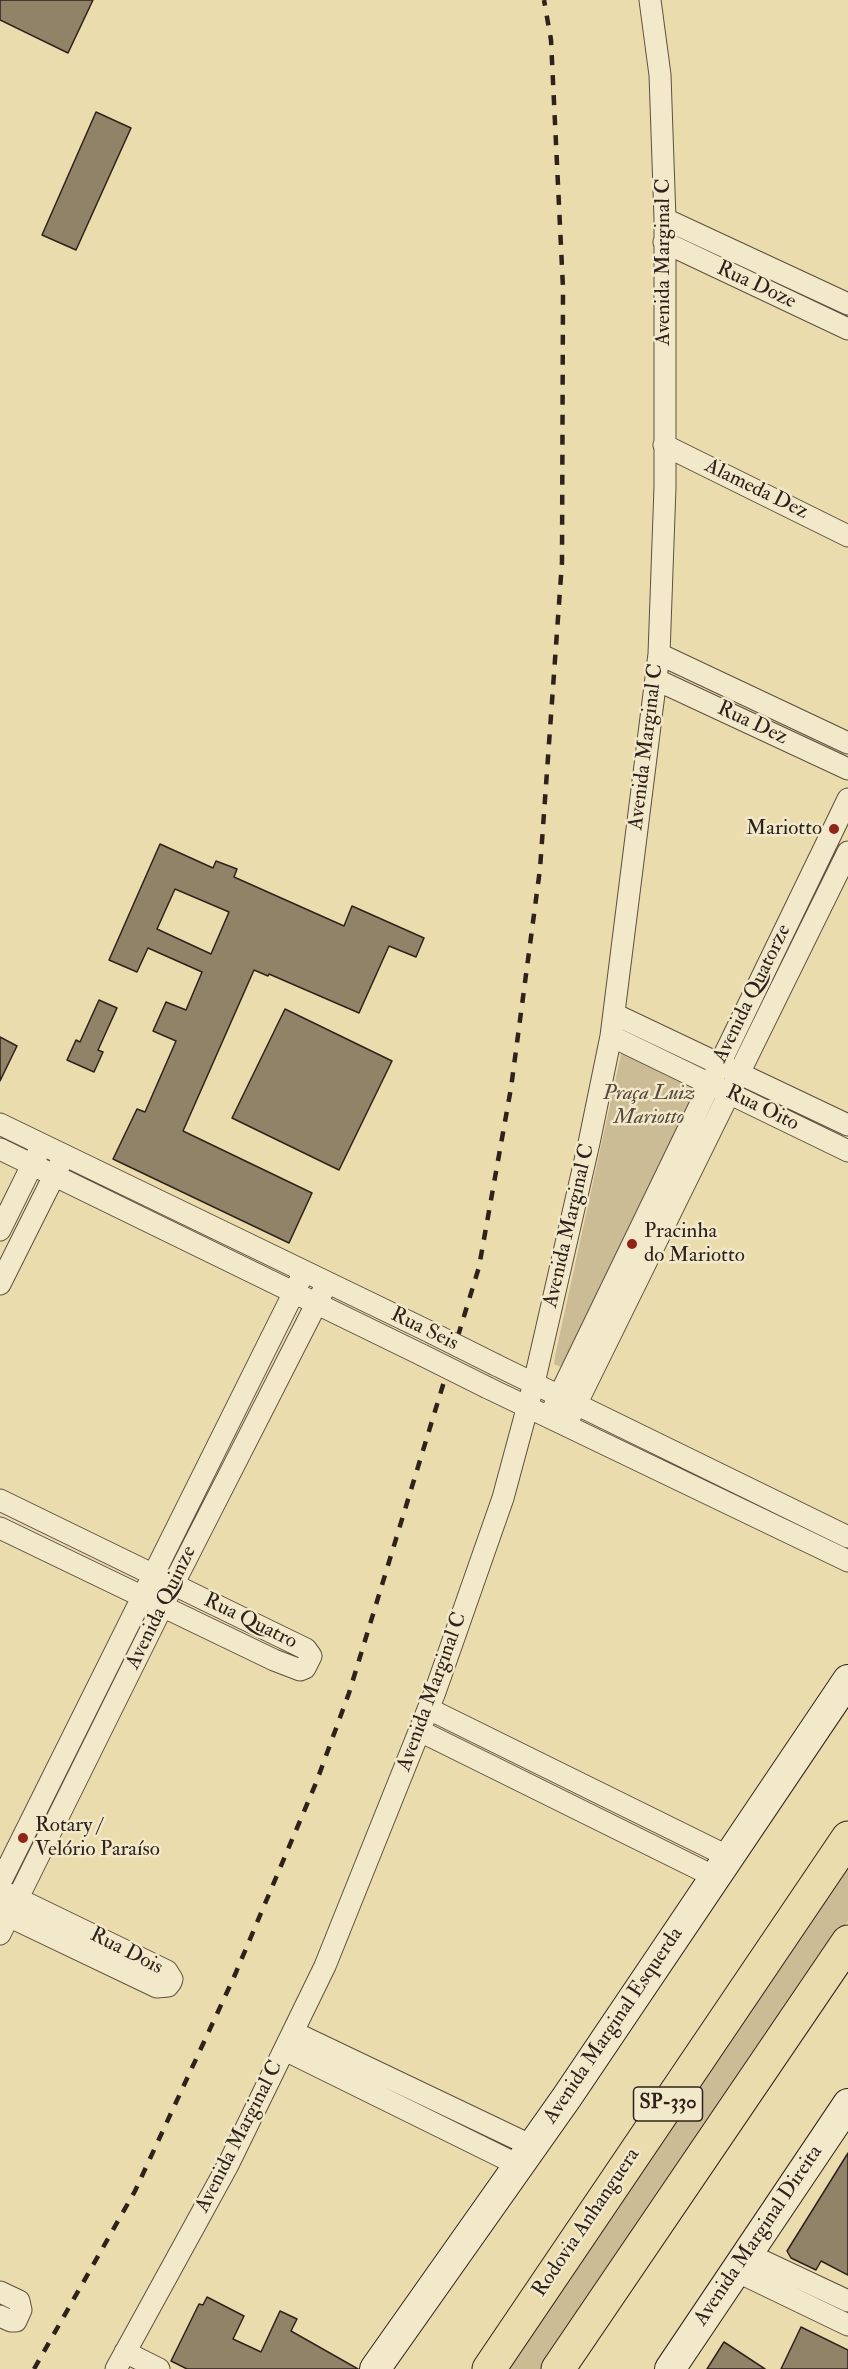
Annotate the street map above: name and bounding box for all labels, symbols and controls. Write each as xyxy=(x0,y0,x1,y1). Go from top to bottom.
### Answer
street label: Avenida Marginal C xyxy=(651,178,677,346)
street label: Rua Doze xyxy=(712,257,800,315)
street label: Alameda Dez xyxy=(700,454,812,526)
street label: Avenida Marginal C xyxy=(624,662,670,832)
street label: Rua Dez xyxy=(713,697,791,751)
place label: Mariotto xyxy=(746,816,822,842)
marker: Mariotto xyxy=(827,822,841,836)
street label: Avenida Quatorze xyxy=(709,921,797,1067)
park label: Praça Luiz Mariotto xyxy=(603,1081,695,1131)
street label: Rua Oito xyxy=(721,1081,803,1137)
street label: Avenida Marginal C xyxy=(539,1142,601,1310)
place label: Pracinha do Mariotto xyxy=(644,1219,745,1269)
marker: Pracinha do Mariotto xyxy=(625,1237,639,1251)
street label: Rua Seis xyxy=(386,1303,462,1357)
street label: Avenida Quinze xyxy=(121,1542,203,1674)
street label: Rua Quatro xyxy=(199,1589,301,1655)
street label: Avenida Marginal C xyxy=(393,1609,473,1775)
place label: Rotary / Velório Paraíso xyxy=(35,1813,160,1863)
marker: Rotary / Velório Paraíso xyxy=(16,1831,30,1845)
street label: Rua Dois xyxy=(85,1923,167,1981)
street label: Avenida Marginal Esquerda xyxy=(539,1923,689,2129)
street label: Avenida Marginal C xyxy=(191,2057,289,2217)
road number: SP-330 xyxy=(634,2087,702,2121)
street label: Avenida Marginal Direita xyxy=(689,2141,829,2331)
street label: Rodovia Anhanguera xyxy=(528,2144,646,2302)

